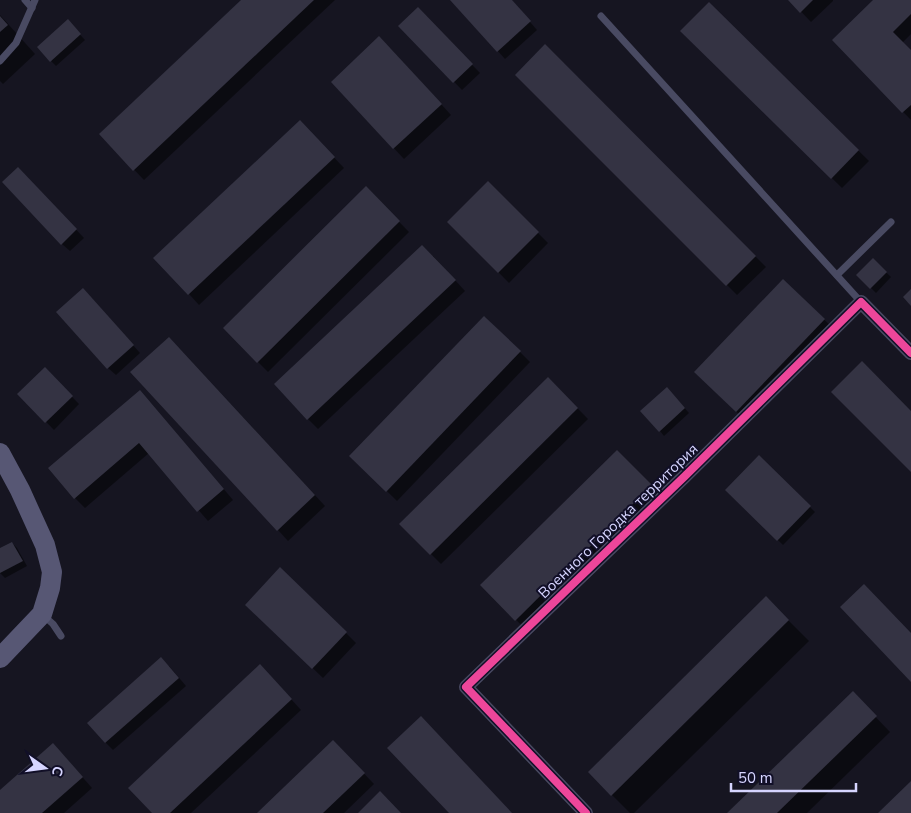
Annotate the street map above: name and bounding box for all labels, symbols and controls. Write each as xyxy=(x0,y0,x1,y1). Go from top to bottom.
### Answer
street label: Военного Городка территория xyxy=(534,439,702,603)
north arrow xyxy=(20,743,70,793)
scale bar xyxy=(731,760,856,792)
text: С xyxy=(47,764,67,778)
text: 50 m xyxy=(738,768,773,788)

